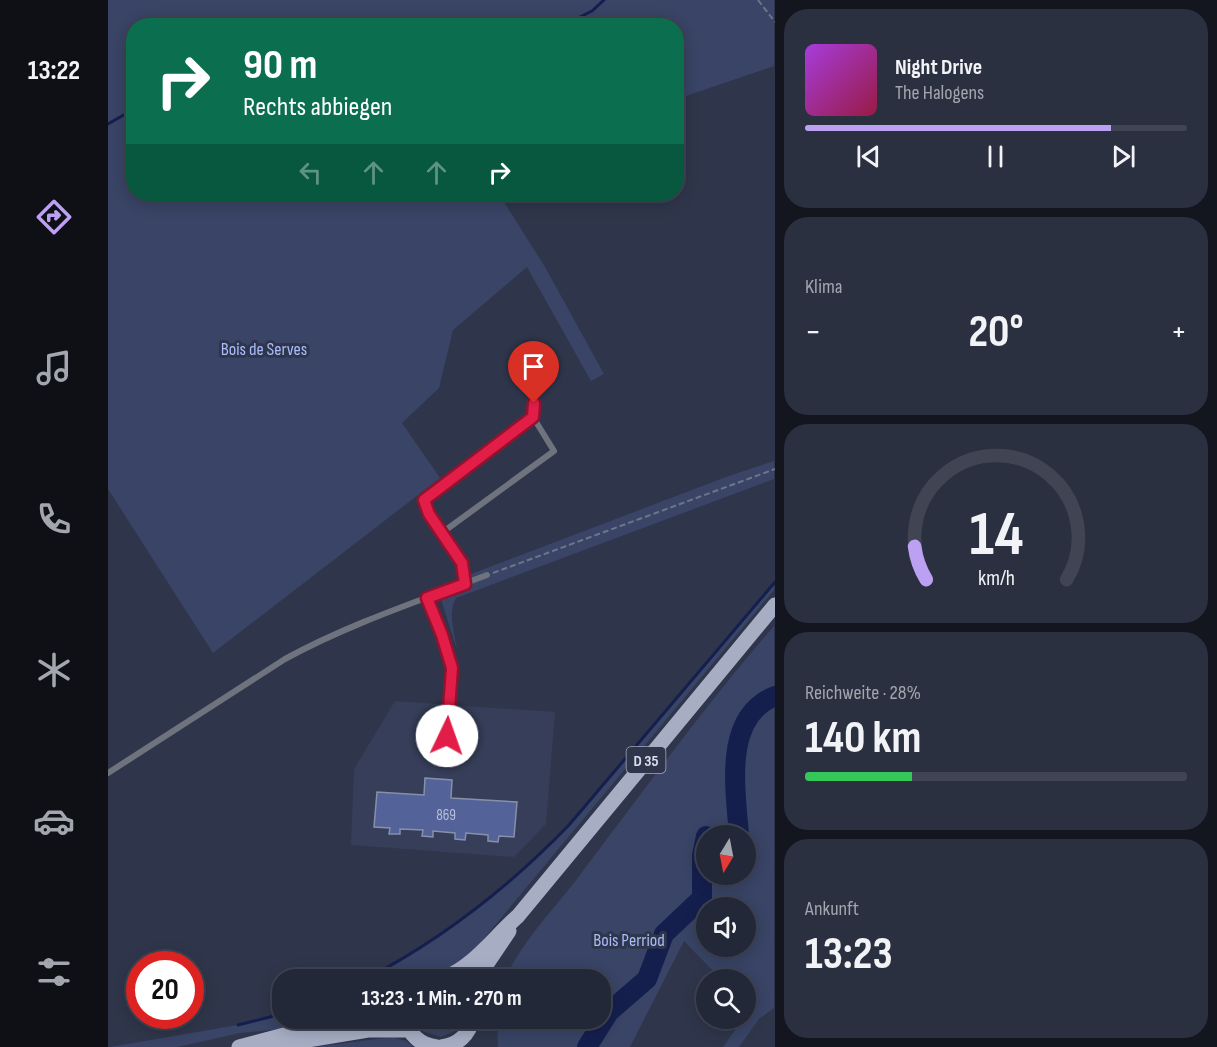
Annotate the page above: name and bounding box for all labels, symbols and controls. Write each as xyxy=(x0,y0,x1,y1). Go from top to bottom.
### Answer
text: 90 m xyxy=(243,40,317,91)
icon: right xyxy=(144,42,222,120)
text: Night Drive xyxy=(895,54,982,81)
text: 13:22 xyxy=(28,55,80,87)
text: The Halogens xyxy=(895,81,984,105)
text: Rechts abbiegen xyxy=(243,91,392,123)
icon: previous xyxy=(852,140,885,173)
icon: pause xyxy=(979,140,1012,173)
icon: next xyxy=(1107,140,1140,173)
icon: left xyxy=(294,156,327,189)
icon: ahead xyxy=(357,156,390,189)
icon: ahead xyxy=(420,156,453,189)
icon: right xyxy=(483,156,516,189)
icon: directions xyxy=(33,196,75,238)
text: Klima xyxy=(805,275,843,299)
text: 20° xyxy=(968,305,1024,360)
text: − xyxy=(805,312,821,352)
text: + xyxy=(1171,312,1187,352)
park label: Bois de Serves xyxy=(221,339,307,360)
pin xyxy=(508,341,559,403)
icon: music xyxy=(33,347,75,389)
icon: arrive xyxy=(517,350,550,383)
icon: phone xyxy=(33,498,75,540)
text: 14 xyxy=(969,499,1023,574)
text: km/h xyxy=(977,567,1015,592)
icon: climate xyxy=(33,649,75,691)
text: Reichweite · 28% xyxy=(805,681,921,705)
position arrow xyxy=(415,704,479,768)
text: 140 km xyxy=(805,711,921,766)
road number: D 35 xyxy=(626,747,666,773)
icon: car xyxy=(33,800,75,842)
house number: 869 xyxy=(436,806,456,825)
north arrow xyxy=(696,825,756,885)
map controls xyxy=(696,825,756,1029)
button: sound xyxy=(696,897,756,957)
text: Ankunft xyxy=(805,897,859,921)
text: 13:23 xyxy=(805,927,893,982)
park label: Bois Perriod xyxy=(593,930,665,951)
icon: filters xyxy=(33,951,75,993)
speed limit sign: 20 xyxy=(126,951,204,1029)
button: search xyxy=(696,969,756,1029)
text: 13:23 · 1 Min. · 270 m xyxy=(361,985,522,1012)

